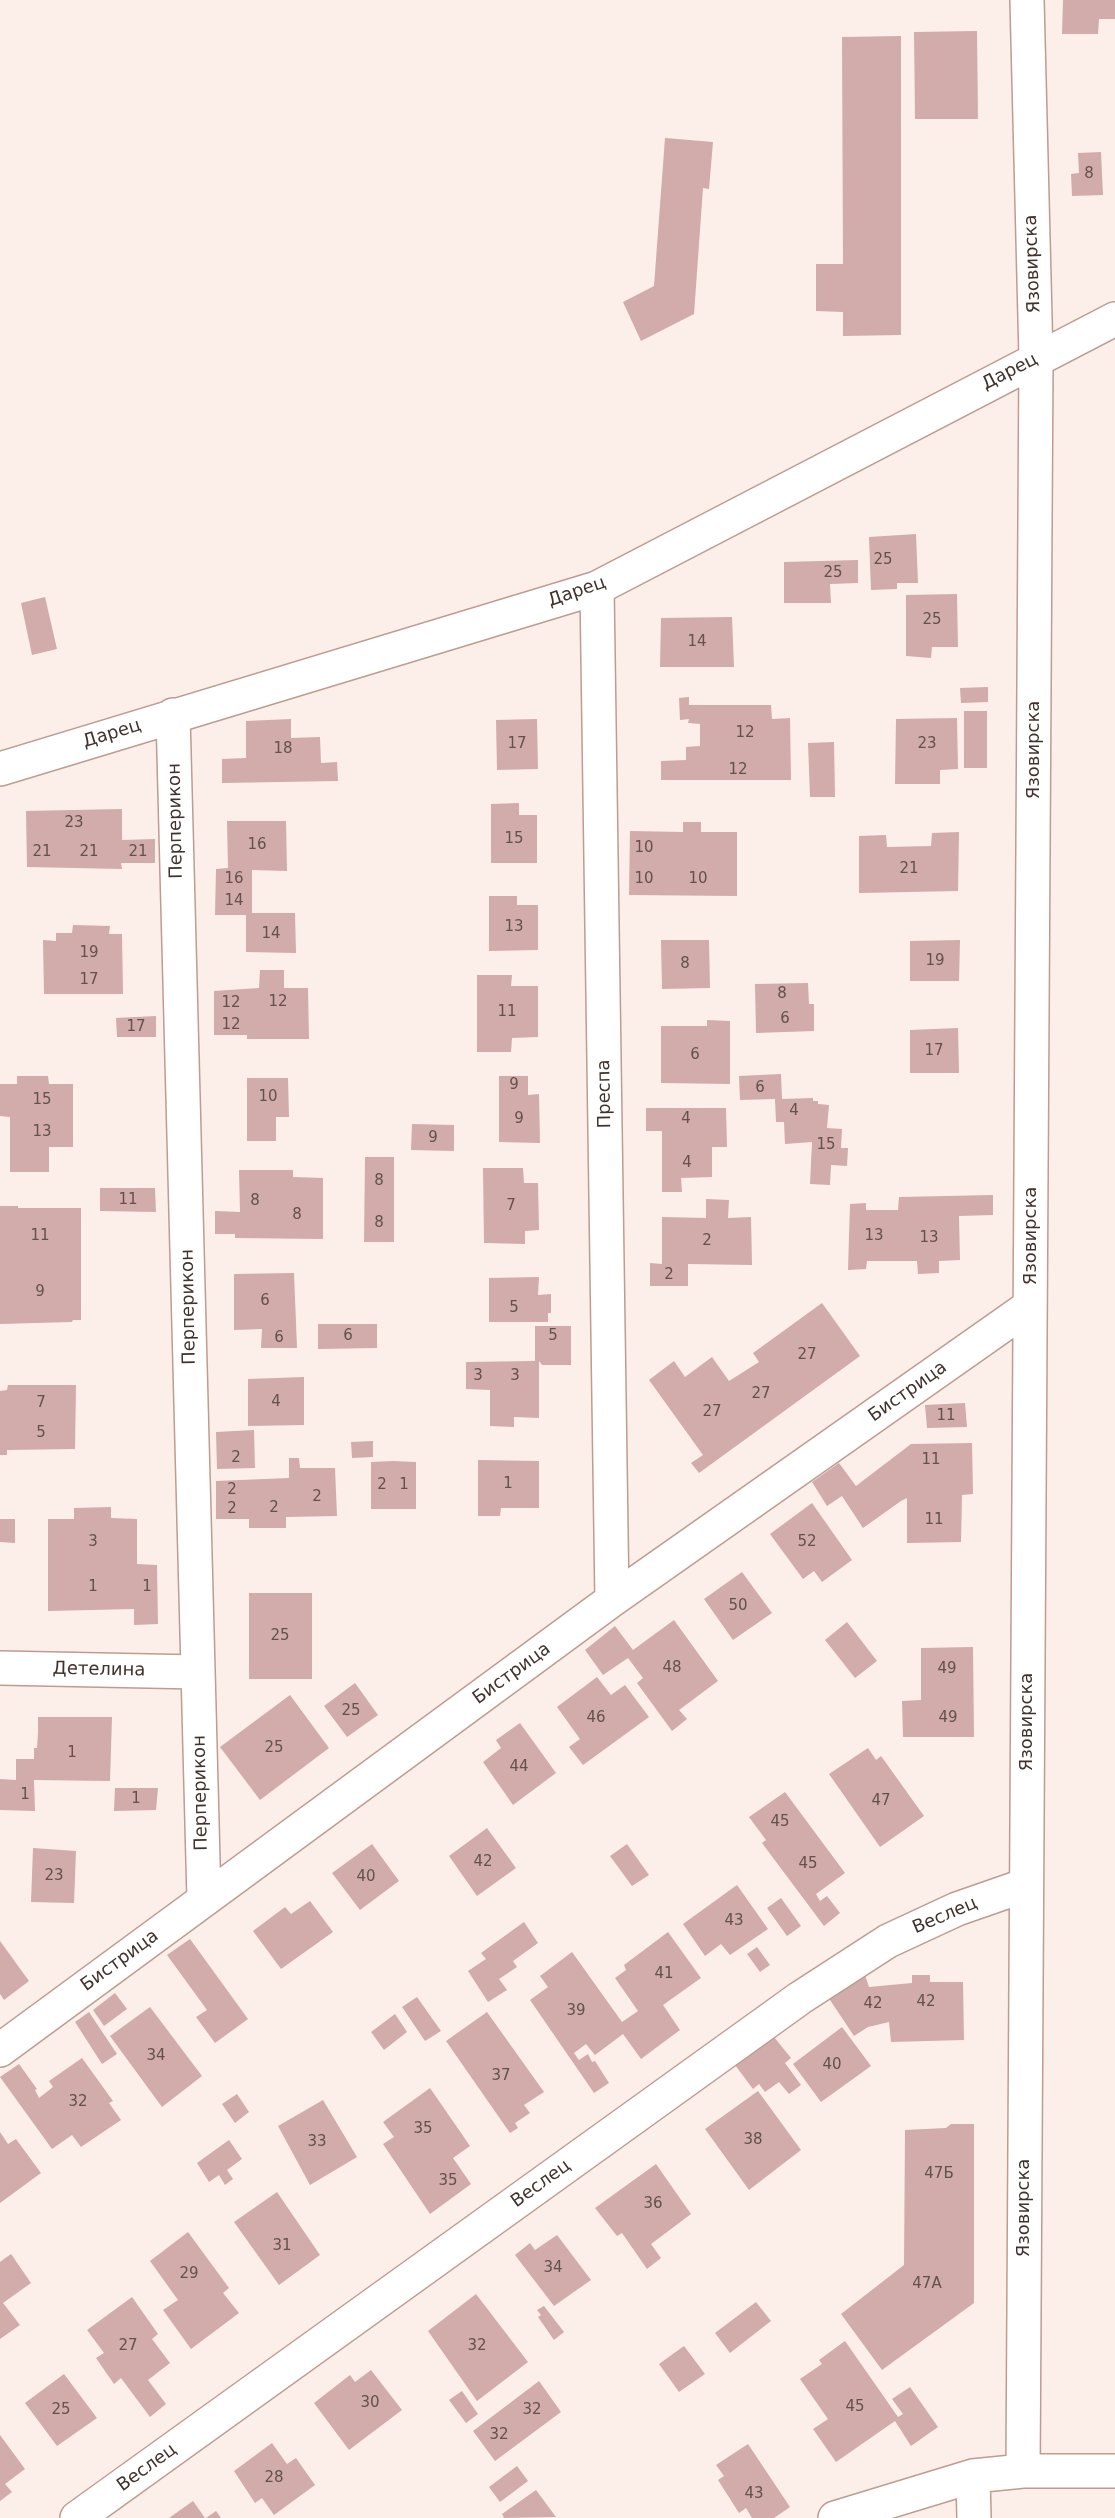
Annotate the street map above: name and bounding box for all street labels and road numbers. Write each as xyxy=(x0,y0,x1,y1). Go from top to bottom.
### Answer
street label: Язовирска xyxy=(1020,214,1046,314)
street label: Дарец xyxy=(978,349,1042,395)
street label: Дарец xyxy=(545,572,609,612)
street label: Язовирска xyxy=(1023,701,1045,799)
street label: Дарец xyxy=(80,715,144,753)
street label: Перперикон xyxy=(164,763,188,879)
street label: Преспа xyxy=(594,1059,616,1129)
street label: Язовирска xyxy=(1020,1187,1042,1285)
street label: Перперикон xyxy=(177,1249,201,1365)
street label: Бистрица xyxy=(865,1357,951,1427)
street label: Бистрица xyxy=(469,1639,555,1709)
street label: Детелина xyxy=(52,1658,146,1682)
street label: Язовирска xyxy=(1016,1673,1038,1771)
street label: Перперикон xyxy=(189,1735,213,1851)
street label: Веслец xyxy=(909,1893,981,1939)
street label: Бистрица xyxy=(77,1926,163,1996)
street label: Веслец xyxy=(507,2155,575,2213)
street label: Язовирска xyxy=(1013,2159,1035,2257)
street label: Веслец xyxy=(113,2439,181,2497)

